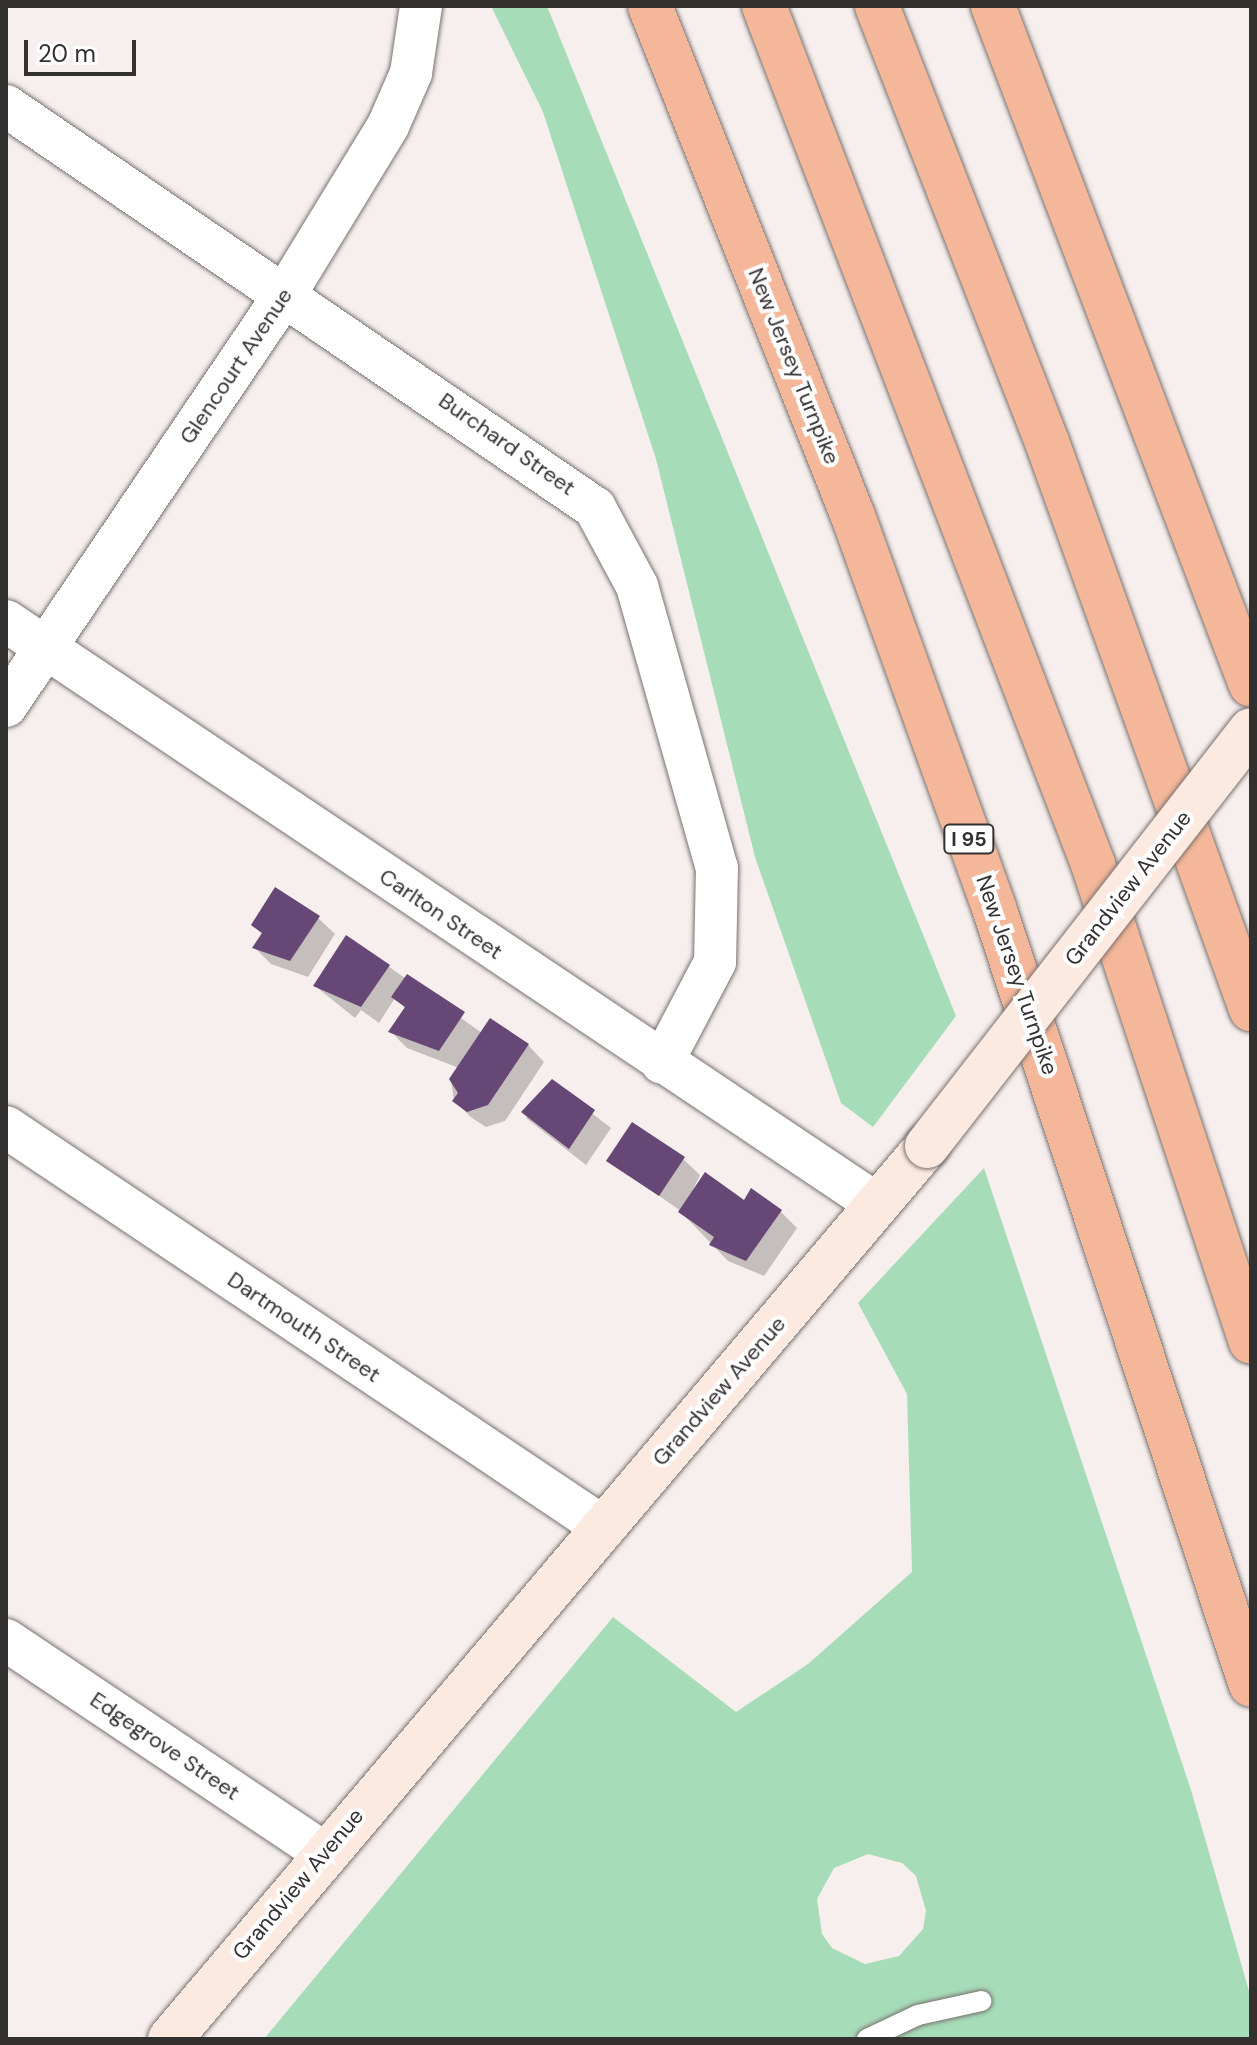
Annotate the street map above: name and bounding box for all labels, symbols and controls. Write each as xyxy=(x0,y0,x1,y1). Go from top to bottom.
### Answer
scale bar xyxy=(28,24,140,74)
text: 20 m xyxy=(38,38,96,69)
street label: New Jersey Turnpike xyxy=(743,264,845,468)
street label: Glencourt Avenue xyxy=(174,283,298,449)
street label: Burchard Street xyxy=(434,387,580,501)
street label: Grandview Avenue xyxy=(1059,805,1197,971)
road number: I 95 xyxy=(943,823,995,855)
street label: Carlton Street xyxy=(374,863,508,965)
street label: New Jersey Turnpike xyxy=(970,872,1064,1078)
street label: Dartmouth Street xyxy=(223,1266,385,1388)
street label: Grandview Avenue xyxy=(647,1311,791,1471)
street label: Edgegrove Street xyxy=(85,1686,245,1806)
street label: Grandview Avenue xyxy=(227,1803,369,1965)

